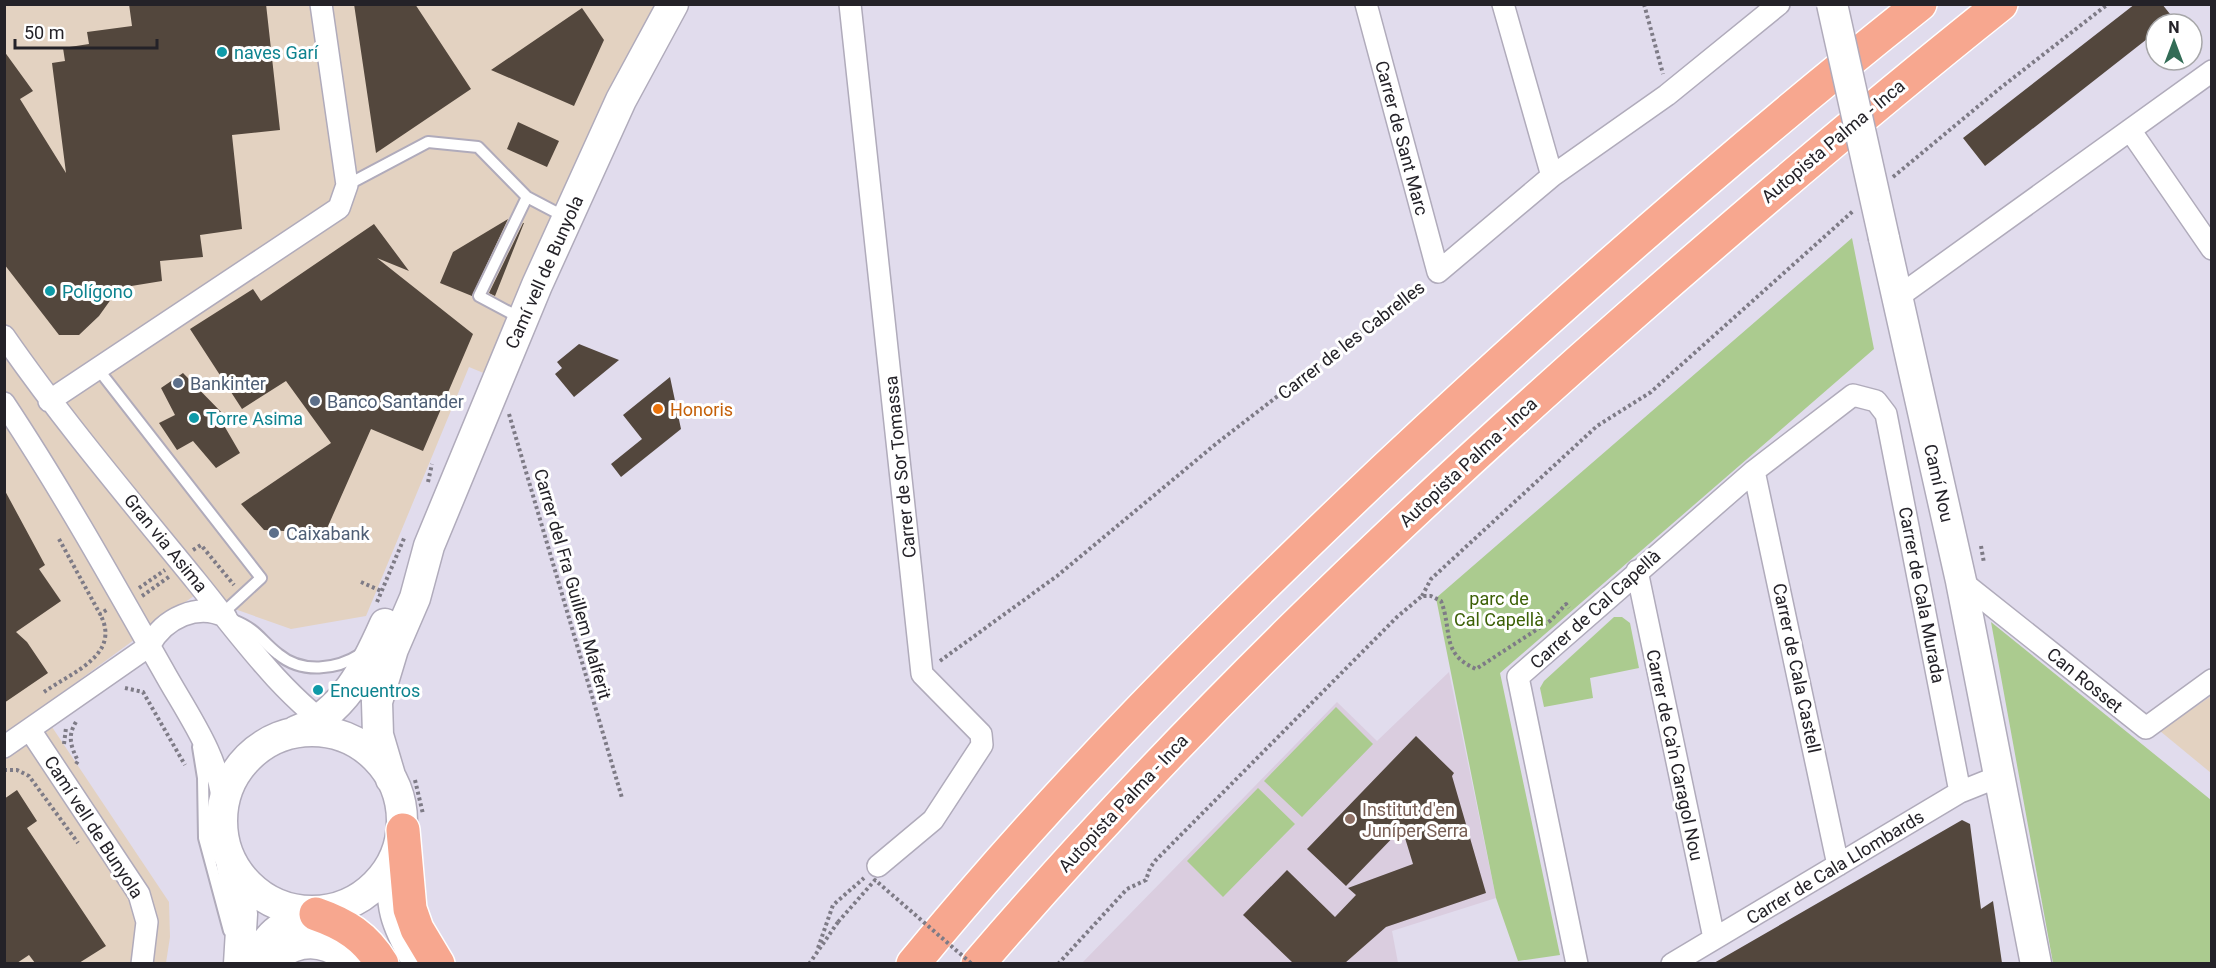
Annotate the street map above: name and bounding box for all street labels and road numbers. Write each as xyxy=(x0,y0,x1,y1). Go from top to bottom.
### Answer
street label: Carrer de Sant Marc xyxy=(1371,58,1433,218)
street label: Autopista Palma - Inca xyxy=(1757,75,1909,207)
street label: Camí vell de Bunyola xyxy=(501,192,587,352)
street label: Carrer de les Cabrelles xyxy=(1274,276,1428,404)
street label: Carrer de Sor Tomassa xyxy=(880,375,920,559)
street label: Autopista Palma - Inca xyxy=(1395,393,1541,531)
street label: Camí Nou xyxy=(1920,442,1958,524)
street label: Carrer del Fra Guillem Malferit xyxy=(530,466,616,702)
street label: Gran via Asima xyxy=(120,490,212,596)
street label: Carrer de Cala Murada xyxy=(1895,505,1949,685)
street label: Carrer de Cal Capellà xyxy=(1526,545,1664,673)
street label: Carrer de Cala Castell xyxy=(1769,581,1825,755)
street label: Can Rosset xyxy=(2043,643,2127,717)
street label: Carrer de Ca'n Caragol Nou xyxy=(1642,647,1708,863)
street label: Autopista Palma - Inca xyxy=(1054,730,1192,876)
street label: Camí vell de Bunyola xyxy=(40,752,148,902)
street label: Carrer de Cala Llombards xyxy=(1742,806,1928,928)

